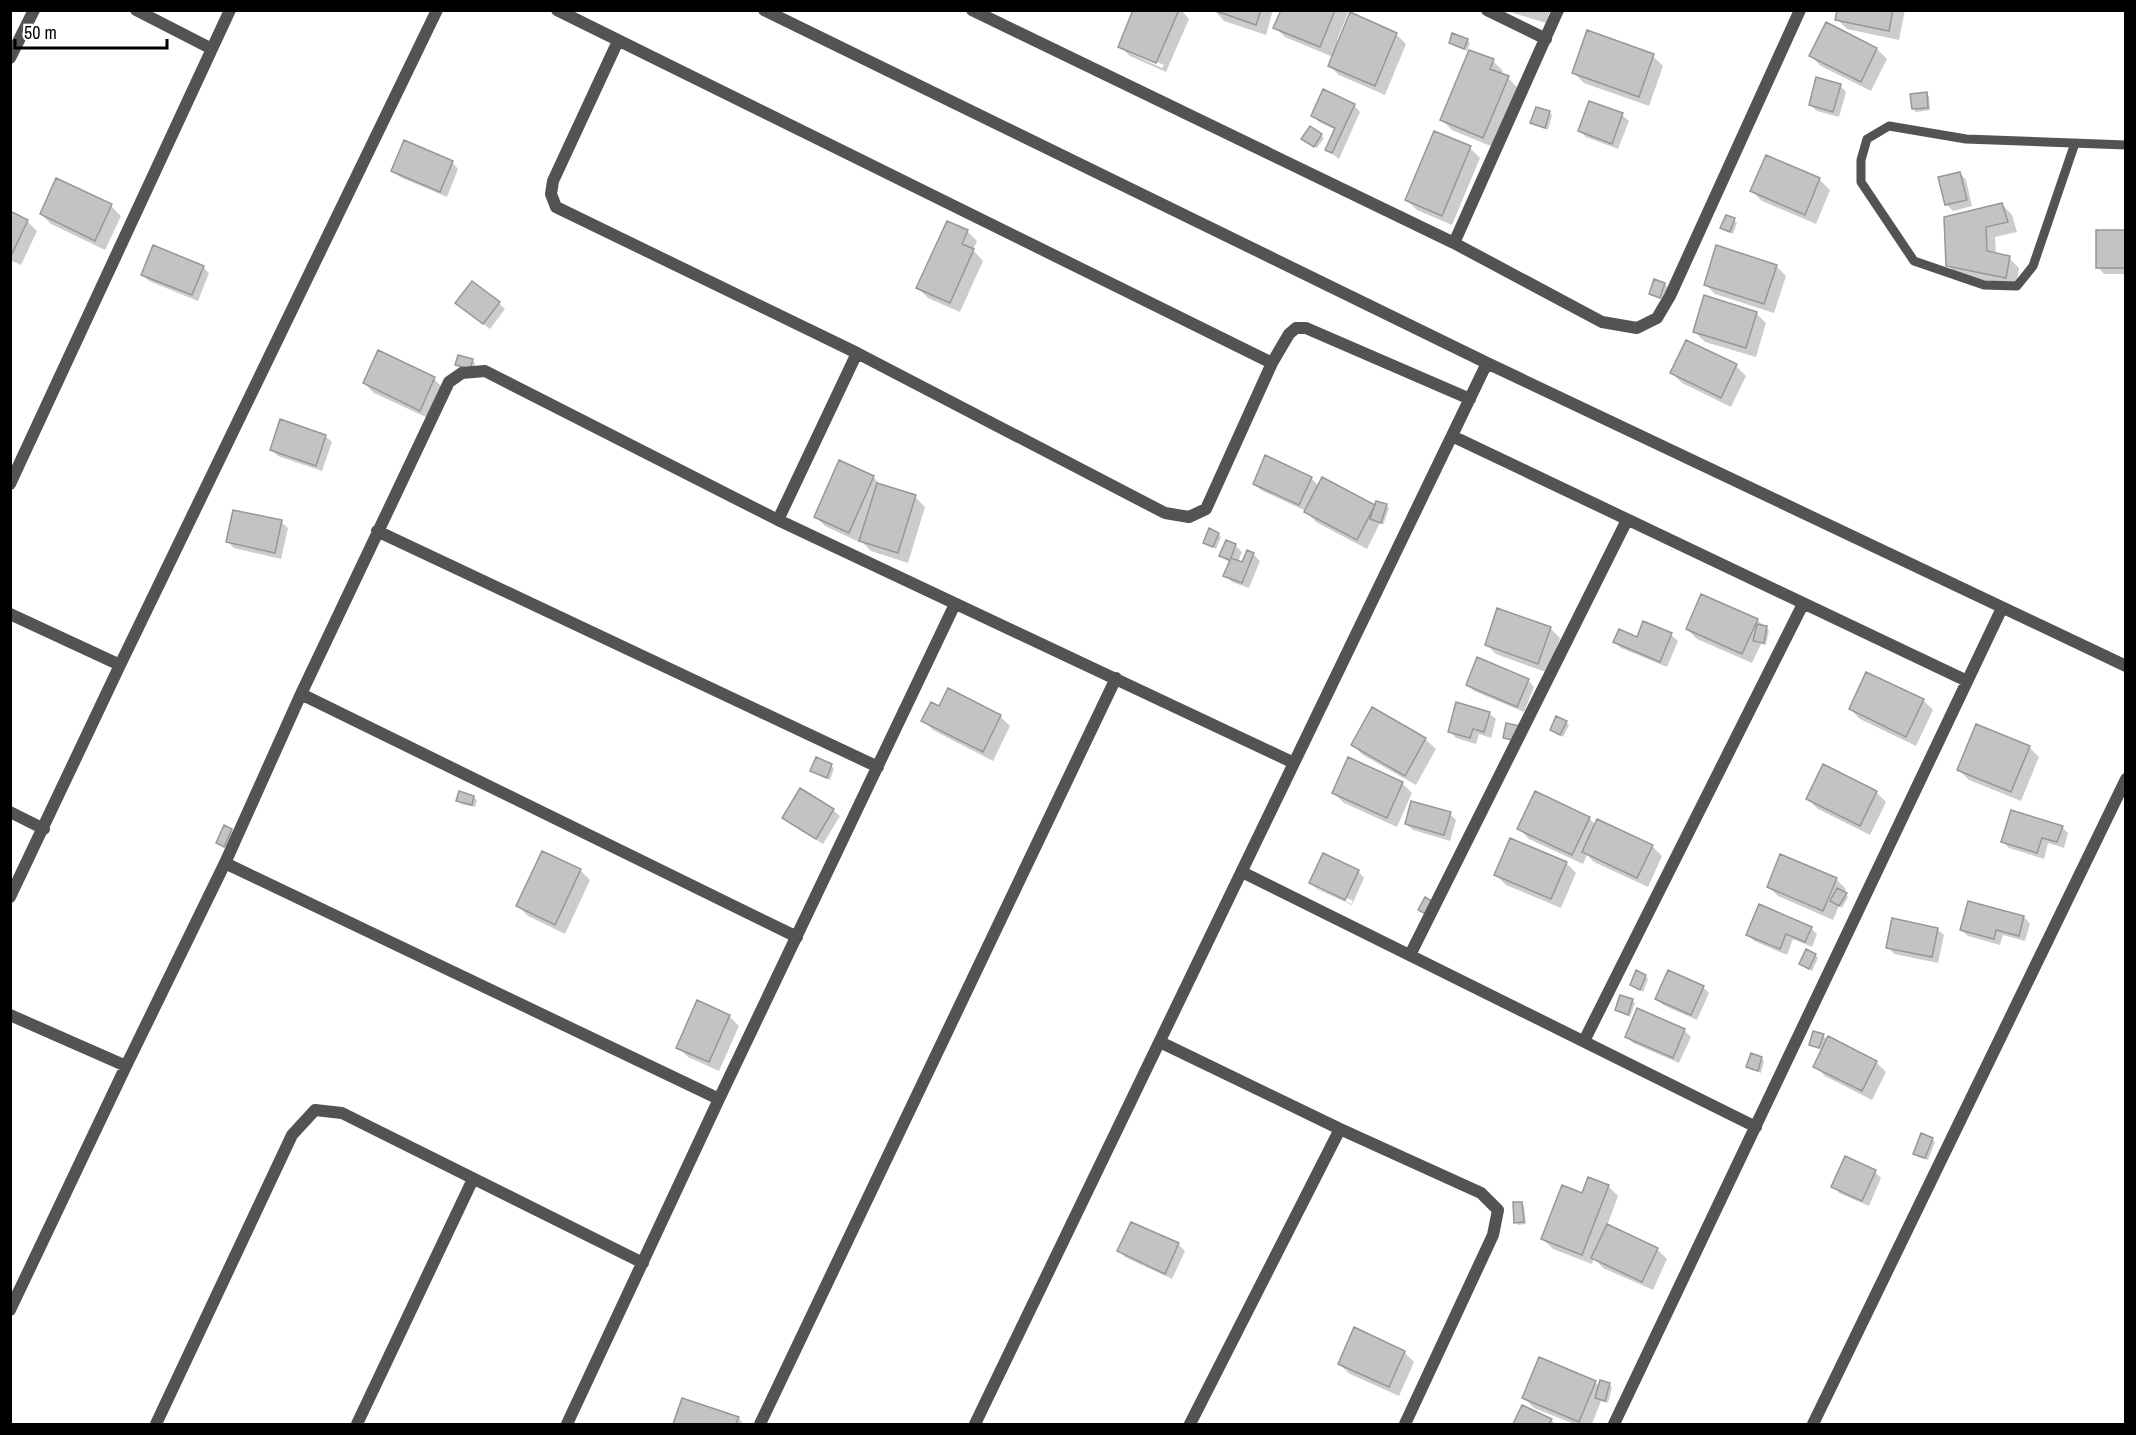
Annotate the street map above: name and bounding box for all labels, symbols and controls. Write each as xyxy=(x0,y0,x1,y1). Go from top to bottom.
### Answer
scale bar xyxy=(15,12,166,50)
text: 50 m xyxy=(24,20,57,45)

